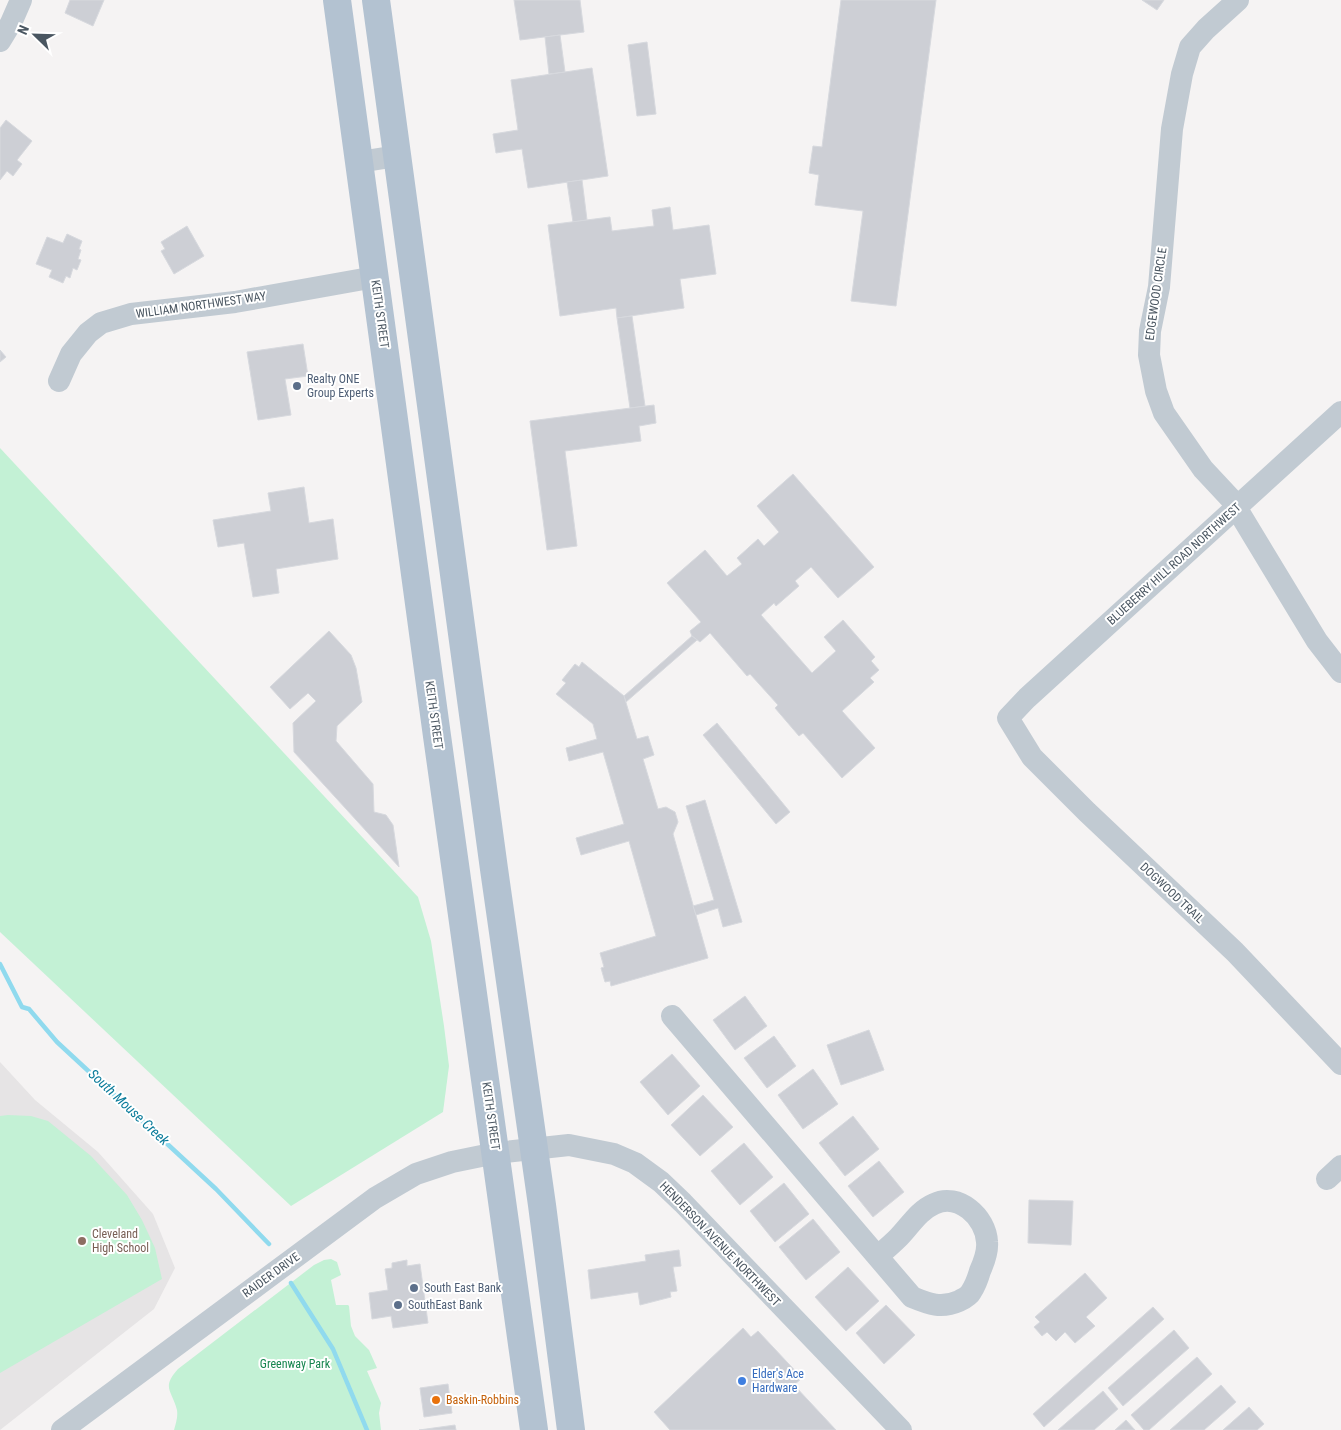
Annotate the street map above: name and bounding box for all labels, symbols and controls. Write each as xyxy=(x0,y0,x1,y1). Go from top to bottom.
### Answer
north arrow xyxy=(10,10,60,60)
text: N xyxy=(14,23,32,37)
street label: EDGEWOOD CIRCLE xyxy=(1143,247,1169,341)
street label: KEITH STREET xyxy=(368,279,392,349)
street label: WILLIAM NORTHWEST WAY xyxy=(135,289,268,321)
place label: Realty ONE Group Experts xyxy=(307,372,374,400)
marker: Realty ONE Group Experts xyxy=(291,380,303,392)
street label: BLUEBERRY HILL ROAD NORTHWEST xyxy=(1104,500,1244,628)
street label: KEITH STREET xyxy=(422,680,446,750)
street label: DOGWOOD TRAIL xyxy=(1137,860,1207,926)
water label: South Mouse Creek xyxy=(85,1066,173,1149)
street label: KEITH STREET xyxy=(479,1081,503,1151)
street label: HENDERSON AVENUE NORTHWEST xyxy=(657,1179,783,1309)
place label: Cleveland High School xyxy=(92,1227,149,1255)
marker: Cleveland High School xyxy=(76,1235,88,1247)
street label: RAIDER DRIVE xyxy=(240,1250,302,1300)
place label: South East Bank xyxy=(424,1281,502,1295)
marker: South East Bank xyxy=(408,1282,420,1294)
place label: SouthEast Bank xyxy=(408,1298,483,1312)
marker: SouthEast Bank xyxy=(392,1299,404,1311)
park label: Greenway Park xyxy=(260,1357,331,1371)
place label: Elder's Ace Hardware xyxy=(752,1367,804,1395)
marker: Elder's Ace Hardware xyxy=(736,1375,748,1387)
place label: Baskin-Robbins xyxy=(446,1393,519,1407)
marker: Baskin-Robbins xyxy=(430,1394,442,1406)

